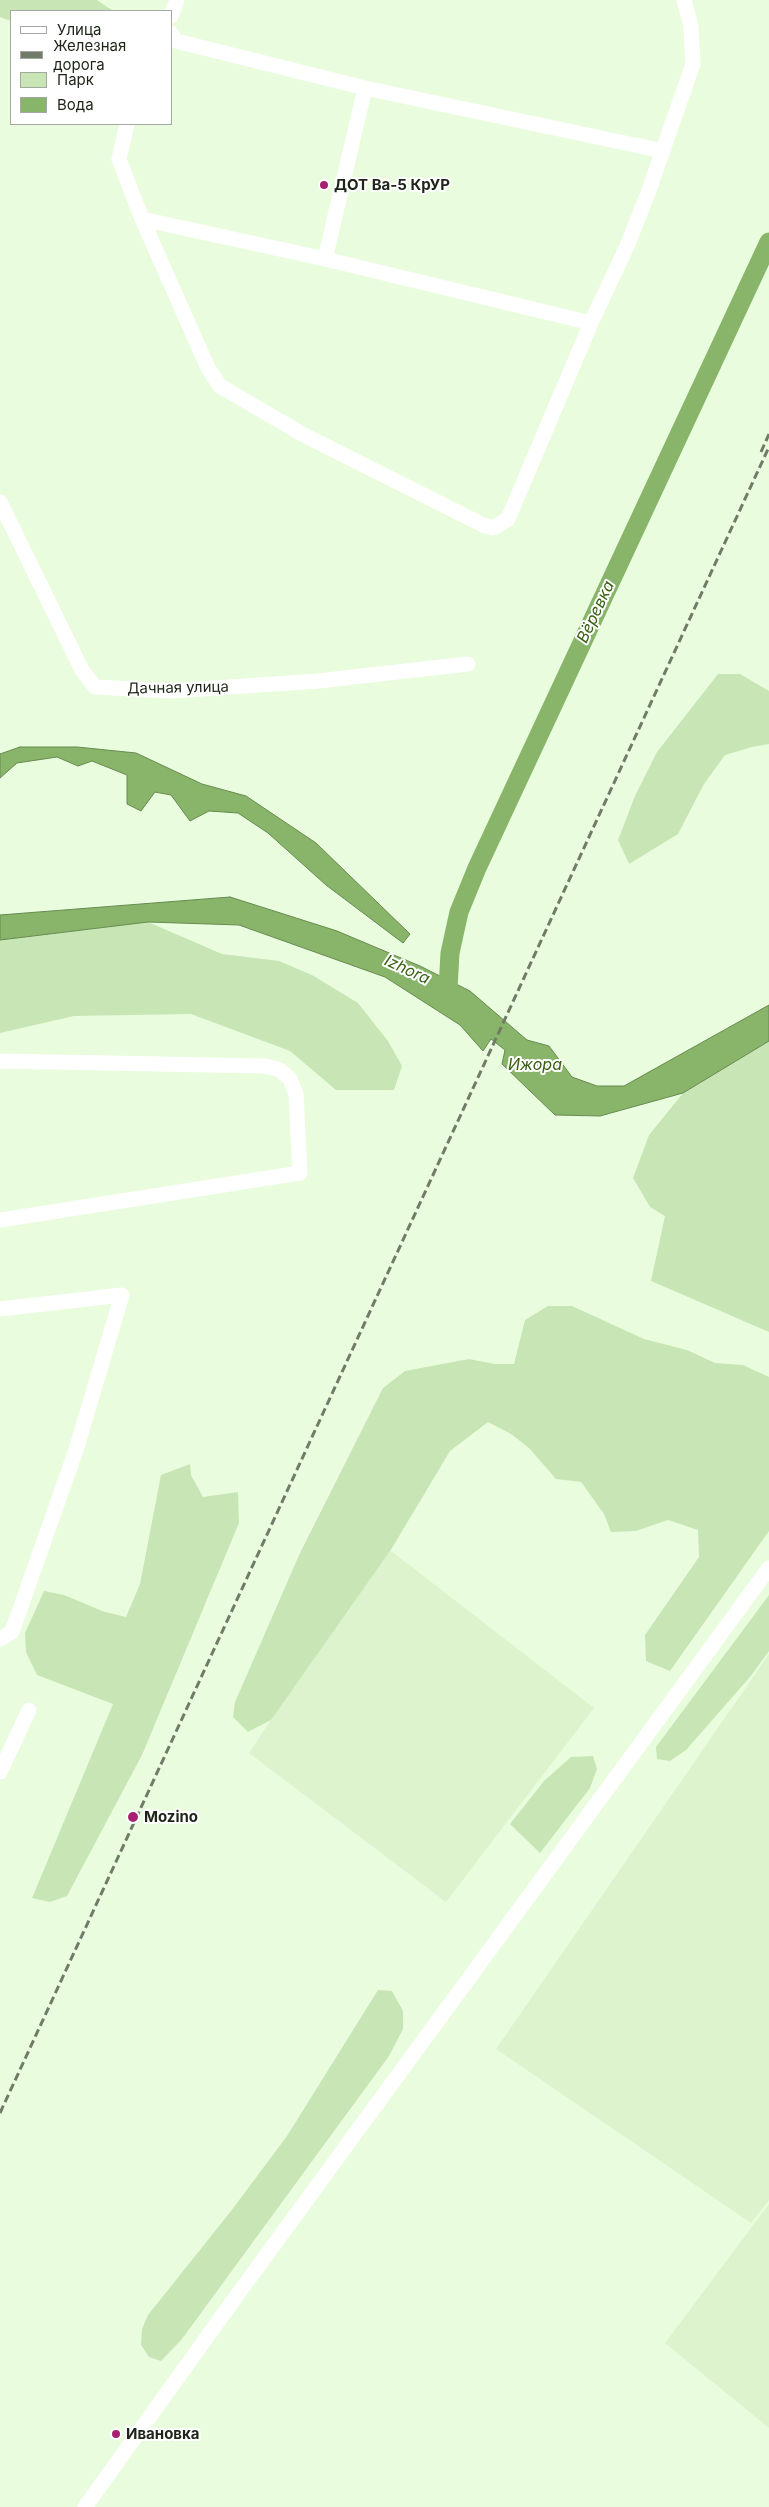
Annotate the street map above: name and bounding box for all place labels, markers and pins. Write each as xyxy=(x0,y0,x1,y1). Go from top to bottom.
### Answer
place label: ДОТ Ва-5 КрУР xyxy=(334,176,450,194)
marker: ДОТ Ва-5 КрУР xyxy=(318,179,330,191)
place label: Mozino xyxy=(144,1808,198,1826)
marker: Mozino xyxy=(126,1810,140,1824)
place label: Ивановка xyxy=(126,2425,199,2443)
marker: Ивановка xyxy=(110,2428,122,2440)

